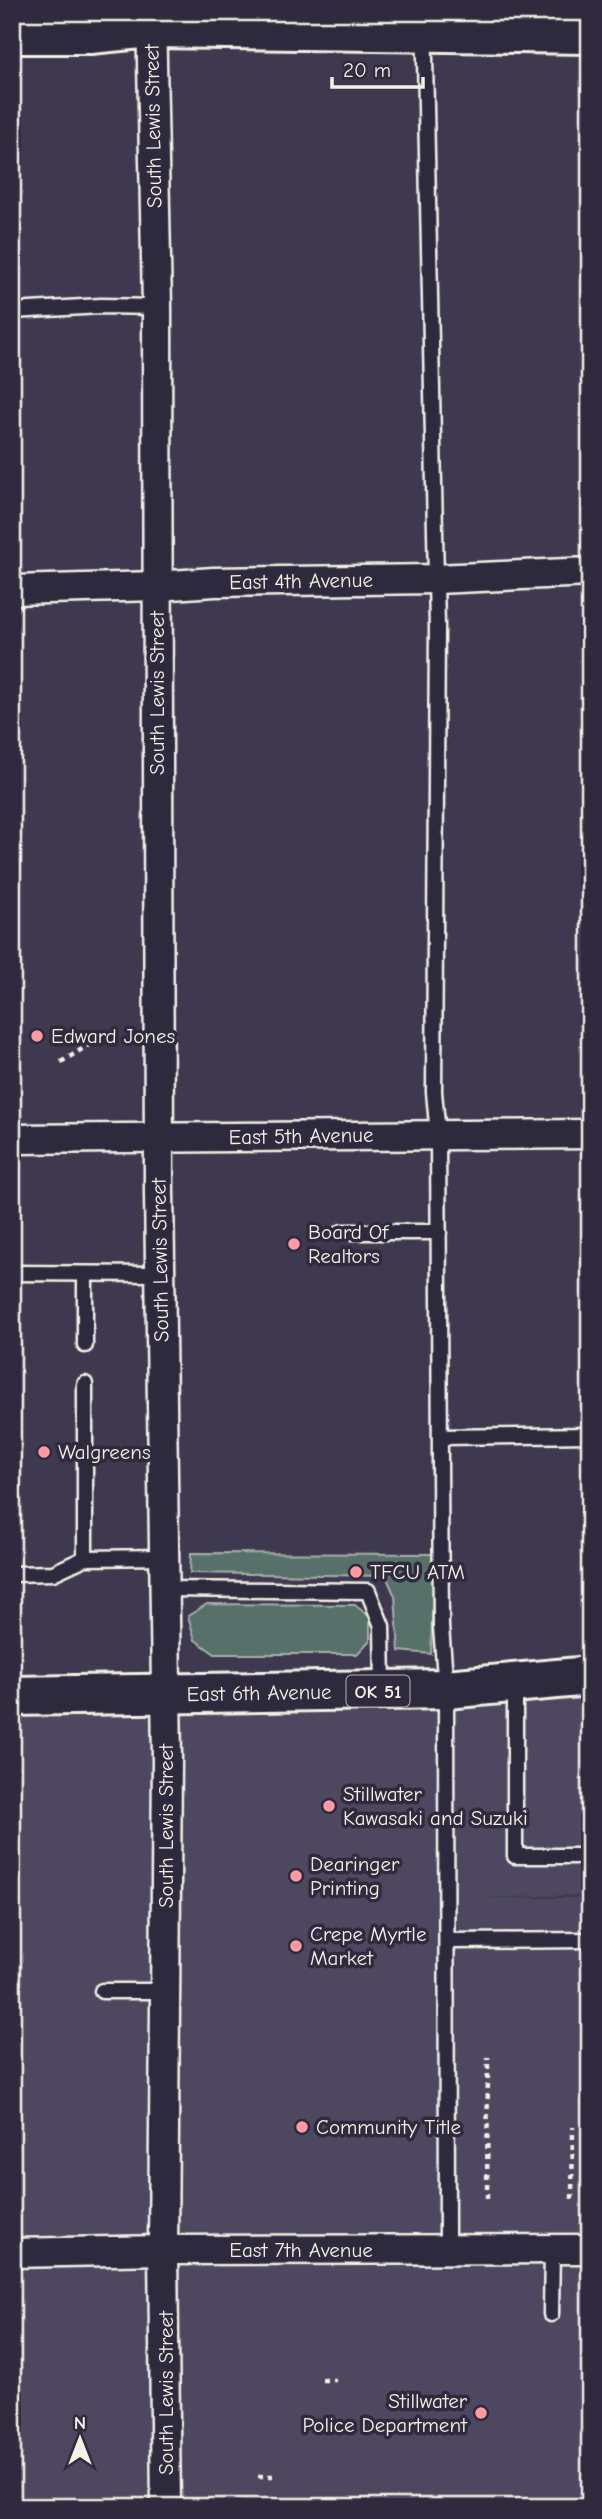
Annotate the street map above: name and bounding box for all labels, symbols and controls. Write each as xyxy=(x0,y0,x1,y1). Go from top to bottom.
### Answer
street label: South Lewis Street xyxy=(140,43,166,208)
scale bar xyxy=(332,46,424,90)
text: 20 m xyxy=(343,58,391,82)
street label: East 4th Avenue xyxy=(229,568,373,594)
street label: South Lewis Street xyxy=(145,610,169,775)
place label: Edward Jones xyxy=(51,1024,175,1048)
marker: Edward Jones xyxy=(29,1028,45,1044)
street label: East 5th Avenue xyxy=(228,1123,374,1149)
street label: South Lewis Street xyxy=(147,1177,173,1342)
place label: Board Of Realtors xyxy=(308,1220,389,1268)
marker: Board Of Realtors xyxy=(286,1236,302,1252)
place label: Walgreens xyxy=(58,1440,151,1464)
marker: Walgreens xyxy=(36,1444,52,1460)
place label: TFCU ATM xyxy=(370,1560,465,1584)
marker: TFCU ATM xyxy=(348,1564,364,1580)
road number: OK 51 xyxy=(346,1676,410,1707)
street label: East 6th Avenue xyxy=(186,1680,332,1706)
street label: South Lewis Street xyxy=(154,1743,178,1908)
place label: Stillwater Kawasaki and Suzuki xyxy=(343,1782,528,1830)
marker: Stillwater Kawasaki and Suzuki xyxy=(321,1798,337,1814)
place label: Dearinger Printing xyxy=(310,1852,400,1900)
marker: Dearinger Printing xyxy=(288,1868,304,1884)
place label: Crepe Myrtle Market xyxy=(310,1922,427,1970)
marker: Crepe Myrtle Market xyxy=(288,1938,304,1954)
place label: Community Title xyxy=(316,2115,461,2139)
marker: Community Title xyxy=(294,2119,310,2135)
street label: East 7th Avenue xyxy=(229,2238,373,2262)
street label: South Lewis Street xyxy=(154,2310,178,2475)
place label: Stillwater Police Department xyxy=(302,2389,468,2437)
north arrow xyxy=(46,2404,116,2474)
marker: Stillwater Police Department xyxy=(473,2405,489,2421)
text: N xyxy=(74,2412,86,2434)

